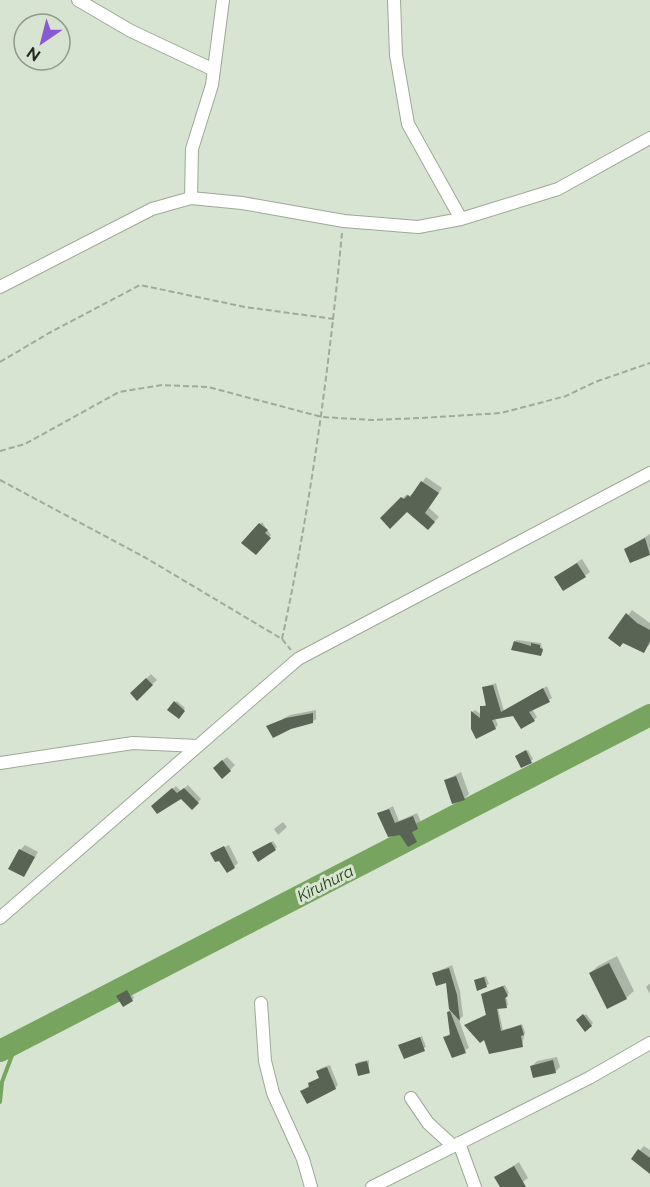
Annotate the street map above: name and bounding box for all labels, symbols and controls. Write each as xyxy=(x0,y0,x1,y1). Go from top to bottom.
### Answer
north arrow xyxy=(12,12,72,72)
text: N xyxy=(23,43,44,65)
water label: Kiruhura xyxy=(294,861,357,906)

